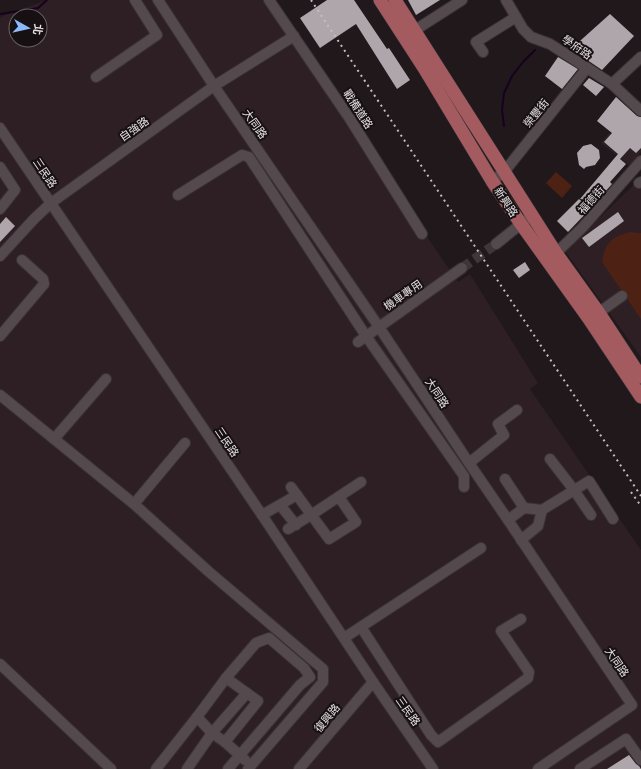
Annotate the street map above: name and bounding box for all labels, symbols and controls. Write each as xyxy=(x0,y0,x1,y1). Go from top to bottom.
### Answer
north arrow xyxy=(8,8,48,48)
text: 北 xyxy=(30,23,46,36)
street label: 學府路 xyxy=(559,32,595,62)
street label: 戰備道路 xyxy=(340,87,376,131)
street label: 榮豐街 xyxy=(520,96,552,130)
street label: 大同路 xyxy=(240,106,270,142)
street label: 自強路 xyxy=(116,114,152,144)
street label: 三民路 xyxy=(30,155,60,191)
street label: 福德街 xyxy=(575,183,607,217)
street label: 新興路 xyxy=(491,184,521,220)
street label: 機車專用 xyxy=(381,277,425,313)
street label: 大同路 xyxy=(422,375,452,411)
street label: 三民路 xyxy=(212,424,242,460)
street label: 大同路 xyxy=(602,644,632,680)
street label: 三民路 xyxy=(393,693,423,729)
street label: 復興路 xyxy=(311,701,343,735)

